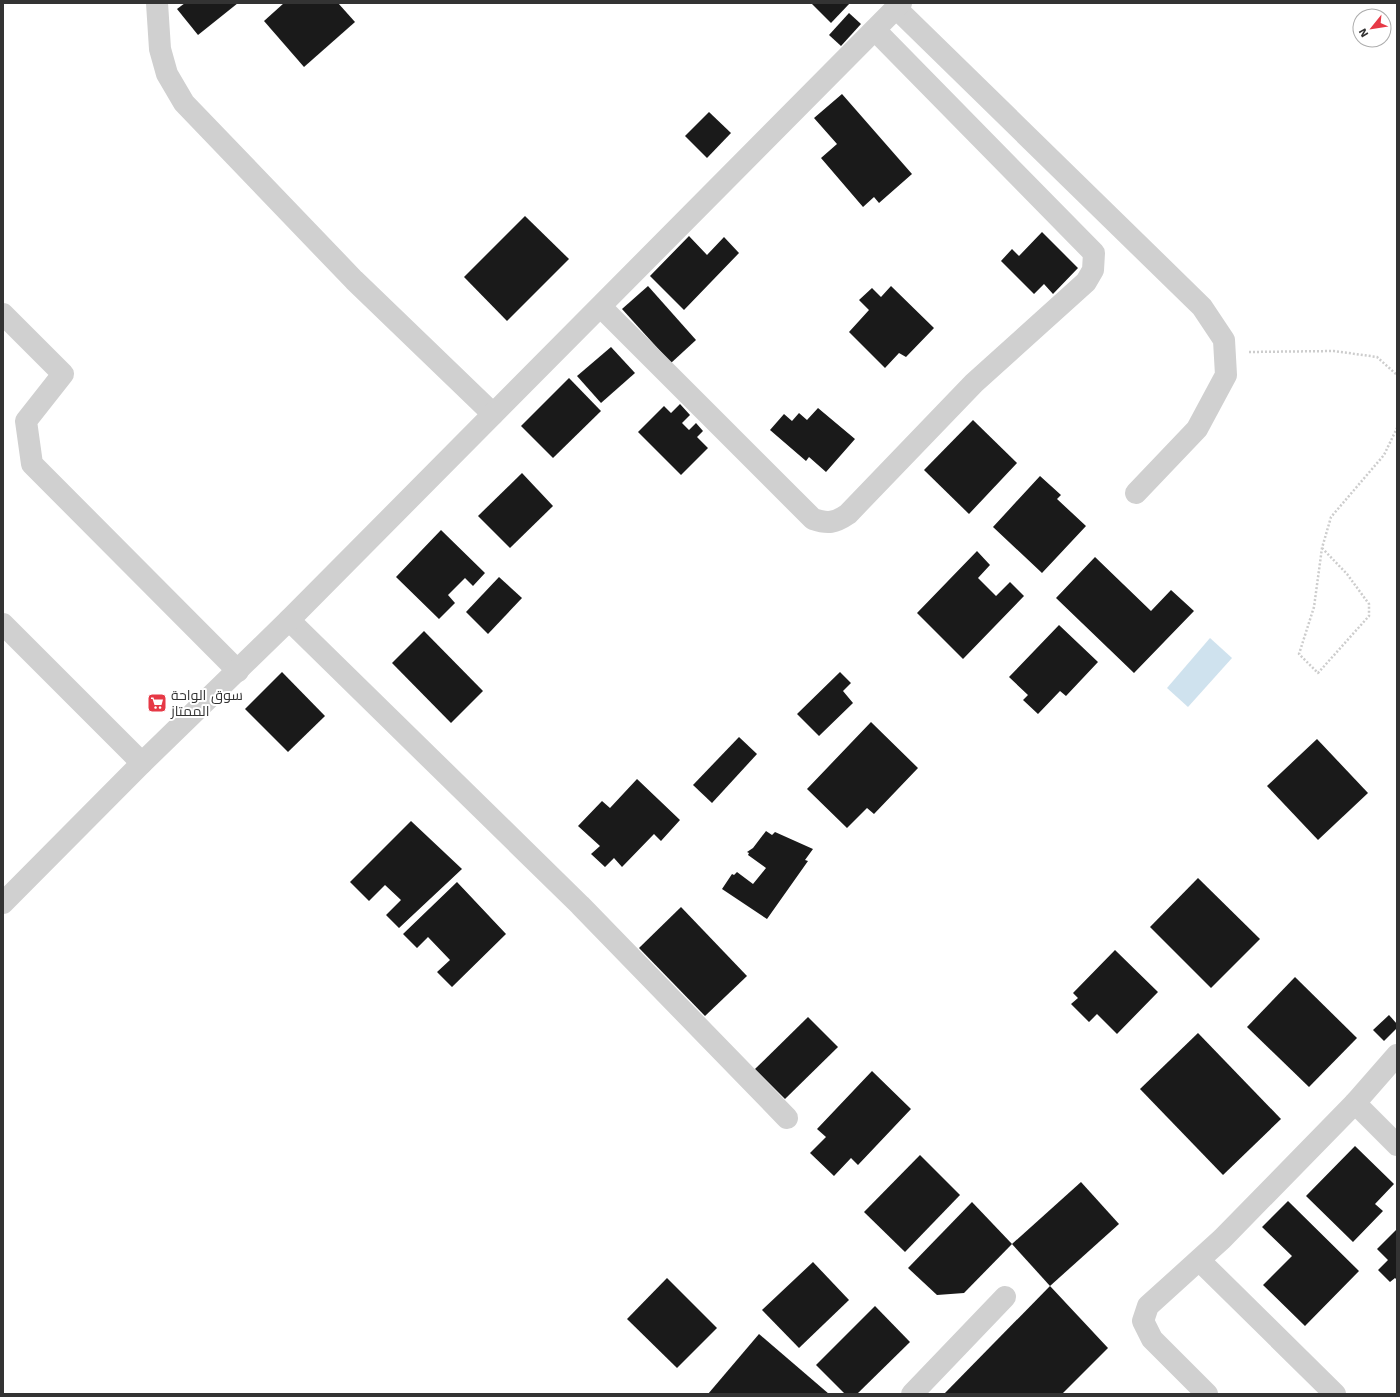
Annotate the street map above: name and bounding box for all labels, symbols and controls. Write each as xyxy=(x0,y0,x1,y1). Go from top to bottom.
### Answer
north arrow xyxy=(1352,8,1392,48)
text: N xyxy=(1356,26,1371,40)
place label: سوق الواحة الممتاز xyxy=(170,687,243,719)
supermarket icon: سوق الواحة الممتاز xyxy=(146,692,168,714)

